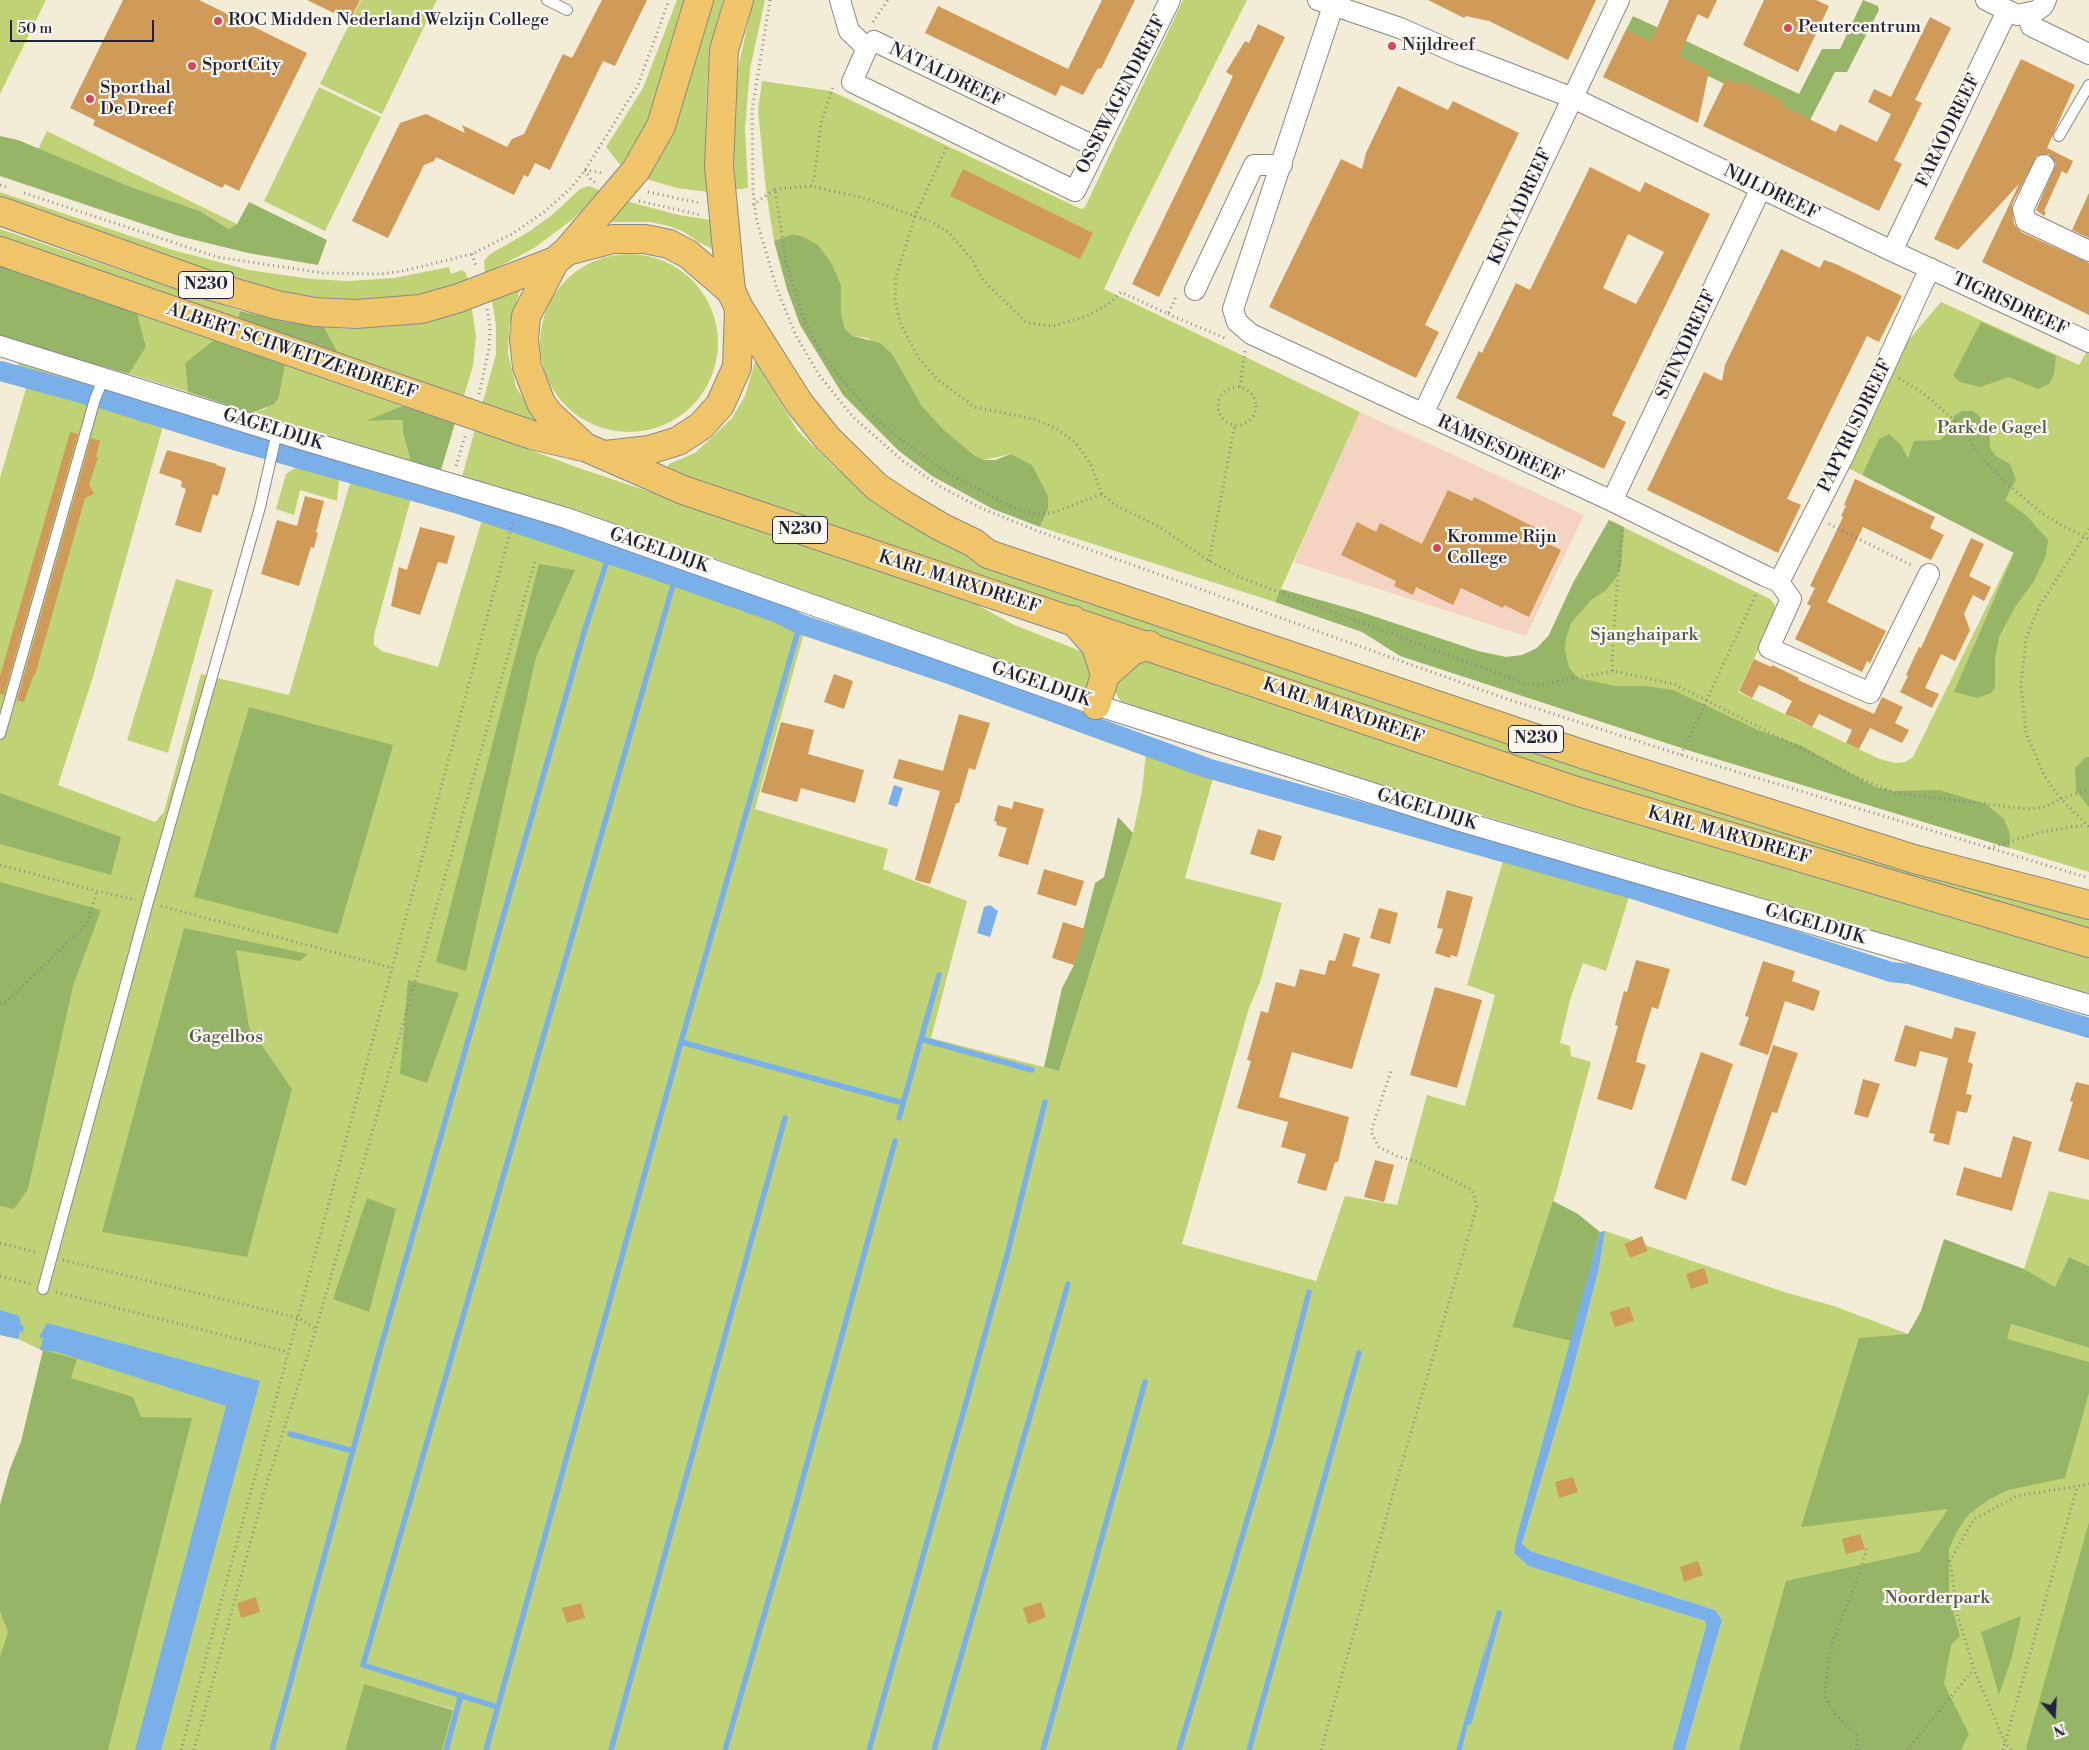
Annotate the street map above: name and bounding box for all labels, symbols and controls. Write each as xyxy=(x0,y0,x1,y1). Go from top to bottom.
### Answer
scale bar xyxy=(12,10,156,42)
place label: ROC Midden Nederland Welzijn College xyxy=(228,10,549,32)
street label: OSSEWAGENDREEF xyxy=(1073,12,1171,178)
marker: ROC Midden Nederland Welzijn College xyxy=(212,15,224,27)
place label: Peutercentrum xyxy=(1798,17,1921,39)
text: 50 m xyxy=(18,19,52,38)
marker: Peutercentrum xyxy=(1782,22,1794,34)
place label: Nijldreef xyxy=(1402,35,1475,57)
street label: NATALDREEF xyxy=(885,39,1007,113)
marker: Nijldreef xyxy=(1386,40,1398,52)
place label: SportCity xyxy=(202,55,281,77)
marker: SportCity xyxy=(186,60,198,72)
street label: FARAODREEF xyxy=(1912,71,1986,191)
place label: Sporthal De Dreef xyxy=(100,78,173,120)
marker: Sporthal De Dreef xyxy=(84,93,96,105)
street label: KENYADREEF xyxy=(1485,145,1557,269)
street label: NIJLDREEF xyxy=(1720,161,1822,225)
street label: TIGRISDREEF xyxy=(1949,269,2071,341)
road number: N230 xyxy=(178,272,234,298)
street label: SFINXDREEF xyxy=(1652,287,1722,403)
street label: ALBERT SCHWEITZERDREEF xyxy=(164,299,420,405)
street label: PAPYRUSDREEF xyxy=(1814,356,1898,496)
street label: GAGELDIJK xyxy=(220,404,326,456)
street label: RAMSESDREEF xyxy=(1433,411,1567,489)
park label: Park de Gagel xyxy=(1937,418,2047,440)
road number: N230 xyxy=(772,516,828,544)
street label: GAGELDIJK xyxy=(606,524,712,578)
place label: Kromme Rijn College xyxy=(1447,527,1557,570)
marker: Kromme Rijn College xyxy=(1431,542,1443,554)
street label: KARL MARXDREEF xyxy=(875,547,1043,619)
park label: Sjanghaipark xyxy=(1590,625,1698,647)
street label: GAGELDIJK xyxy=(988,658,1094,712)
street label: KARL MARXDREEF xyxy=(1260,674,1426,750)
road number: N230 xyxy=(1508,726,1564,752)
street label: GAGELDIJK xyxy=(1374,784,1480,836)
street label: KARL MARXDREEF xyxy=(1645,802,1813,870)
street label: GAGELDIJK xyxy=(1762,900,1868,950)
park label: Gagelbos xyxy=(189,1027,263,1049)
park label: Noorderpark xyxy=(1884,1588,1990,1610)
north arrow xyxy=(2029,1690,2079,1740)
text: N xyxy=(2051,1719,2067,1739)

